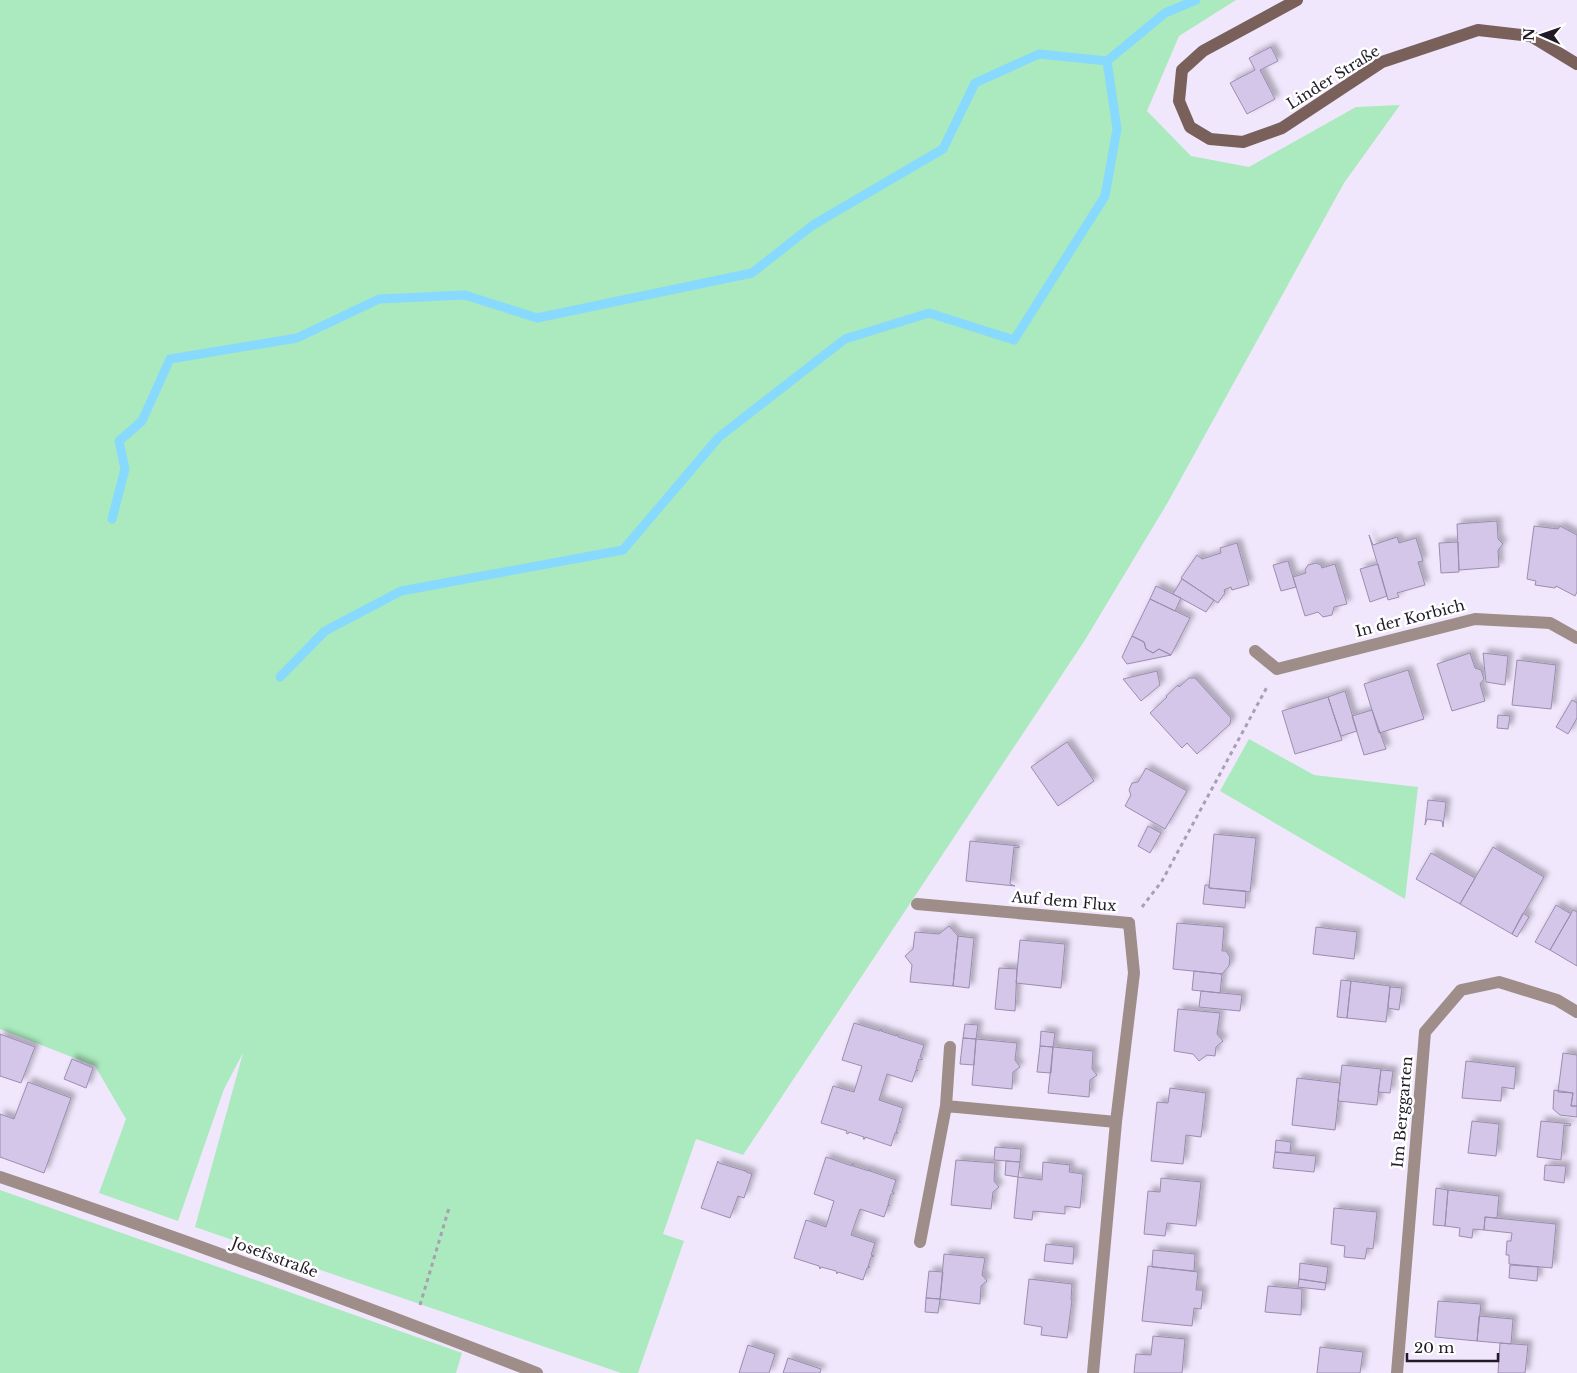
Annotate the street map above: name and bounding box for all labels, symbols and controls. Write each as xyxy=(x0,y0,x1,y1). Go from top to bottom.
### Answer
north arrow xyxy=(1517,10,1567,60)
text: N xyxy=(1520,28,1538,41)
street label: Linder Straße xyxy=(1283,41,1383,113)
street label: In der Korbich xyxy=(1353,595,1467,641)
street label: Auf dem Flux xyxy=(1010,887,1117,915)
street label: Im Berggarten xyxy=(1388,1055,1416,1169)
street label: Josefsstraße xyxy=(227,1232,321,1281)
scale bar xyxy=(1407,1330,1498,1362)
text: 20 m xyxy=(1414,1338,1454,1357)

